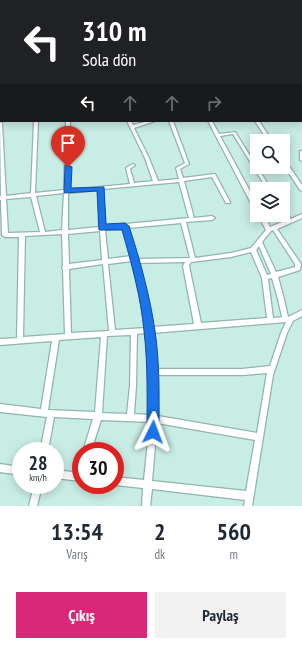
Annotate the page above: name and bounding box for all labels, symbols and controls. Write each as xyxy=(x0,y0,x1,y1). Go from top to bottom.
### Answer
text: 310 m xyxy=(82,12,146,49)
icon: left xyxy=(16,16,68,68)
text: Sola dön xyxy=(82,48,136,71)
icon: left xyxy=(77,92,99,114)
icon: ahead xyxy=(119,92,141,114)
icon: ahead xyxy=(161,92,183,114)
icon: right xyxy=(203,92,225,114)
pin xyxy=(51,126,85,167)
icon: arrive xyxy=(57,132,79,154)
map controls xyxy=(250,134,290,222)
button: search xyxy=(250,134,290,174)
button: layers xyxy=(250,182,290,222)
position arrow xyxy=(132,411,174,453)
speed limit sign: 30 xyxy=(72,442,124,494)
text: 28 xyxy=(28,450,48,476)
text: km/h xyxy=(29,471,47,484)
text: 13:54 xyxy=(51,516,103,547)
text: 2 xyxy=(154,516,165,547)
text: 560 xyxy=(217,516,251,547)
text: Varış xyxy=(66,546,88,563)
text: dk xyxy=(154,546,165,563)
text: m xyxy=(229,546,238,563)
button: Çıkış xyxy=(16,592,147,638)
button: Paylaş xyxy=(155,592,286,638)

